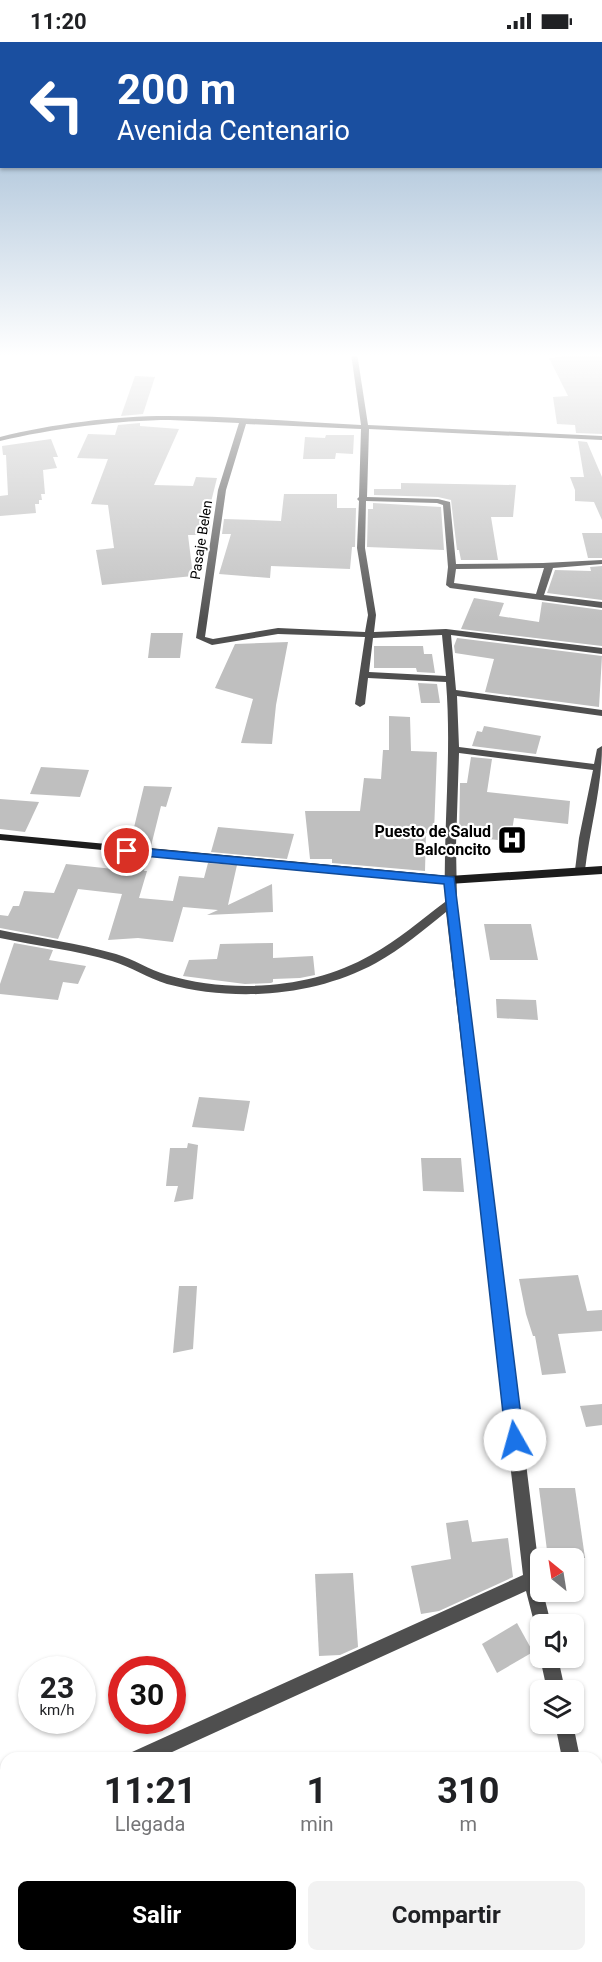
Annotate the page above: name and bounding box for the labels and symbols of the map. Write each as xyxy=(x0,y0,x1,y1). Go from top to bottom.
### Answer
street label: Pasaje Belen xyxy=(187,499,215,581)
place label: Puesto de Salud Balconcito xyxy=(374,822,491,859)
hospital icon: Puesto de Salud Balconcito xyxy=(496,824,528,856)
pin xyxy=(101,825,152,876)
position arrow xyxy=(483,1408,547,1472)
north arrow xyxy=(530,1548,584,1602)
speed limit sign: 30 xyxy=(108,1656,186,1734)

